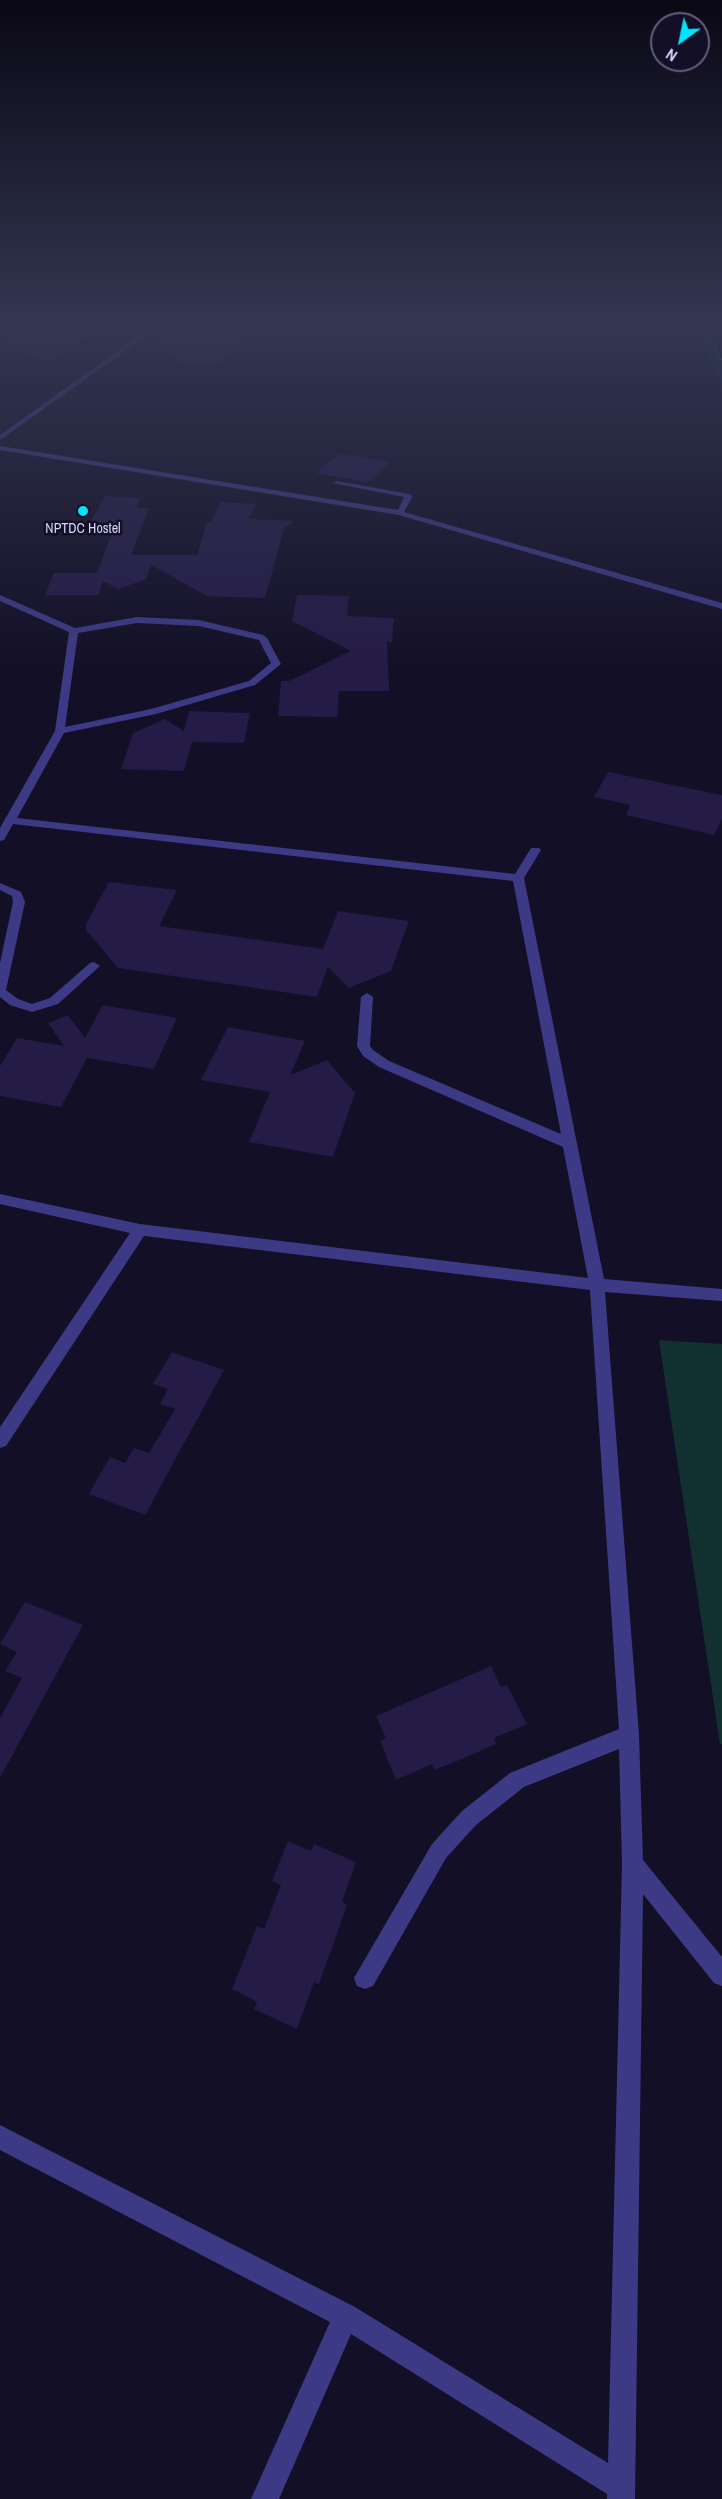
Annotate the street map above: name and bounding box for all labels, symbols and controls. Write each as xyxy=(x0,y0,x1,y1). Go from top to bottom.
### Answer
north arrow xyxy=(650,12,710,72)
text: N xyxy=(661,44,681,67)
marker: NPTDC Hostel xyxy=(76,504,90,518)
place label: NPTDC Hostel xyxy=(45,521,121,537)

